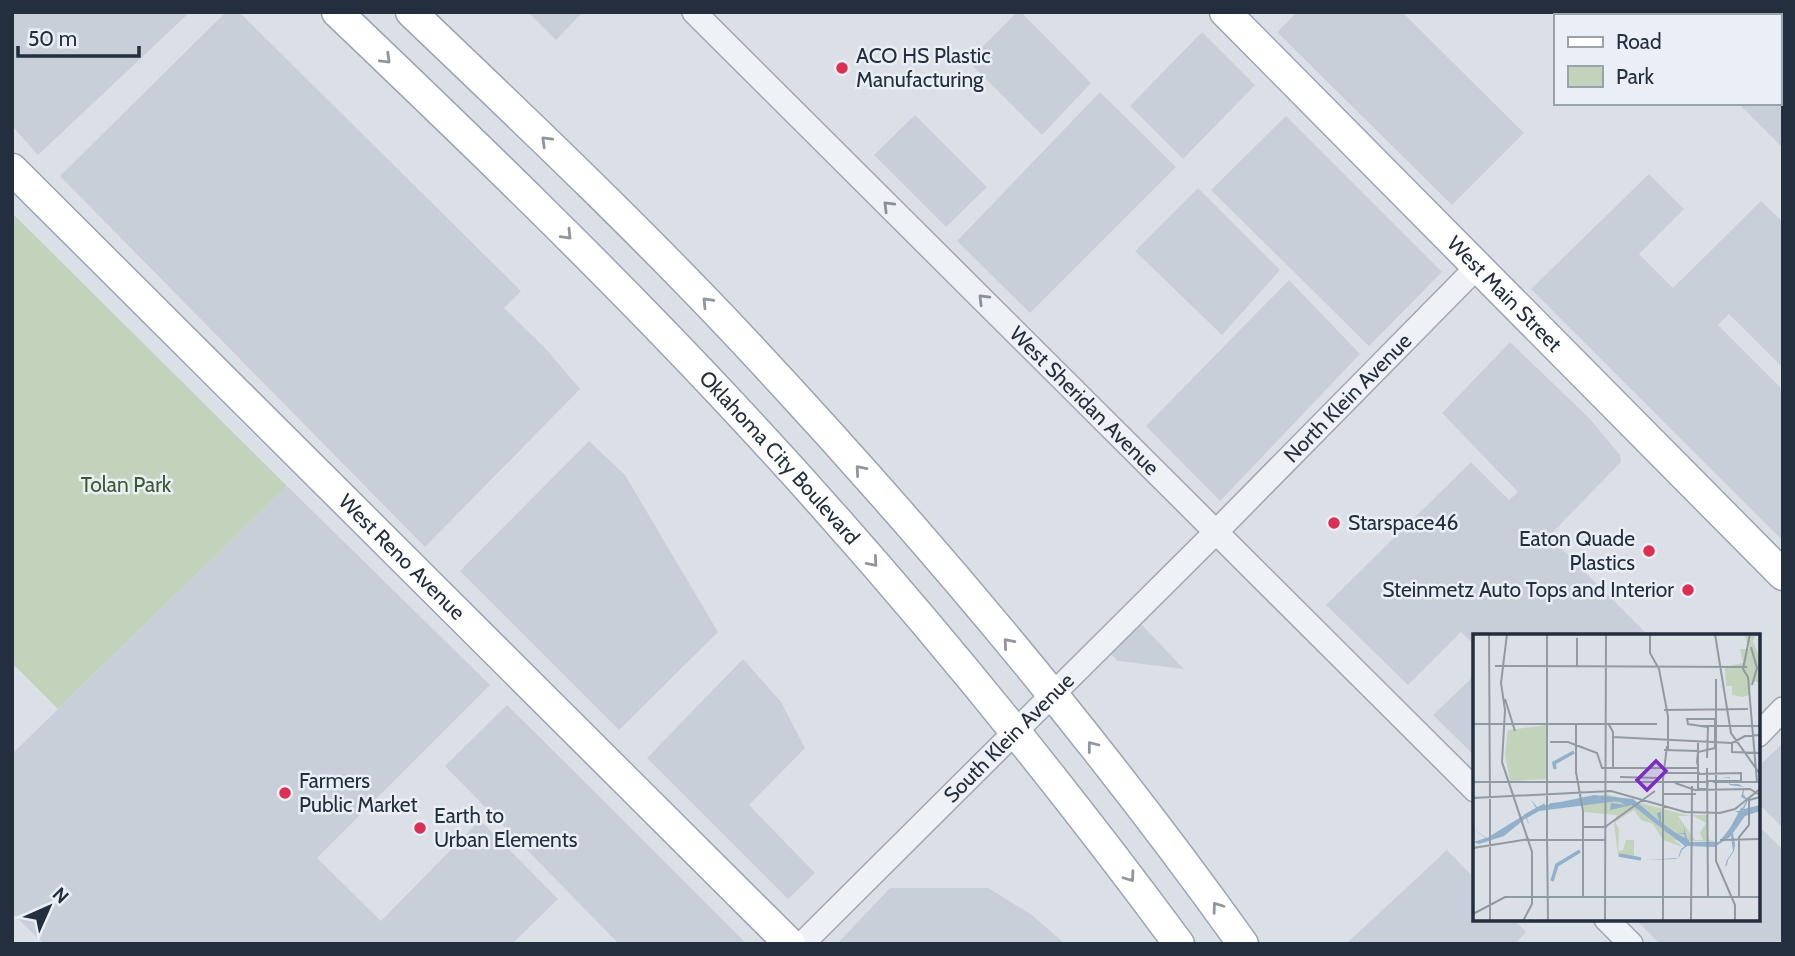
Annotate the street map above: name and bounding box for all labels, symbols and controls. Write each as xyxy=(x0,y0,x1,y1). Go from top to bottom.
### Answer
scale bar xyxy=(18,14,138,58)
legend xyxy=(1554,14,1781,105)
text: 50 m xyxy=(28,26,77,51)
text: Road xyxy=(1616,29,1662,54)
place label: ACO HS Plastic Manufacturing xyxy=(856,43,991,92)
one-way arrow xyxy=(378,51,391,64)
marker: ACO HS Plastic Manufacturing xyxy=(834,60,850,76)
text: Park xyxy=(1616,64,1654,89)
one-way arrow xyxy=(541,137,554,150)
one-way arrow xyxy=(884,201,897,214)
one-way arrow xyxy=(559,226,572,239)
street label: West Main Street xyxy=(1442,231,1567,357)
one-way arrow xyxy=(978,295,991,308)
one-way arrow xyxy=(702,297,715,310)
street label: West Sheridan Avenue xyxy=(1005,321,1165,480)
street label: North Klein Avenue xyxy=(1279,328,1417,467)
street label: Oklahoma City Boulevard xyxy=(694,365,865,549)
one-way arrow xyxy=(856,466,868,479)
park label: Tolan Park xyxy=(81,472,172,497)
street label: West Reno Avenue xyxy=(334,489,471,625)
place label: Starspace46 xyxy=(1348,510,1458,535)
marker: Starspace46 xyxy=(1326,515,1342,531)
place label: Eaton Quade Plastics xyxy=(1519,526,1635,575)
marker: Eaton Quade Plastics xyxy=(1641,543,1657,559)
one-way arrow xyxy=(865,554,877,567)
place label: Steinmetz Auto Tops and Interior xyxy=(1382,577,1674,602)
marker: Steinmetz Auto Tops and Interior xyxy=(1680,582,1696,598)
inset map xyxy=(1473,634,1760,921)
one-way arrow xyxy=(1004,638,1016,651)
street label: South Klein Avenue xyxy=(938,668,1079,808)
one-way arrow xyxy=(1088,741,1101,753)
place label: Farmers Public Market xyxy=(299,768,418,817)
marker: Farmers Public Market xyxy=(277,785,293,801)
place label: Earth to Urban Elements xyxy=(434,803,578,852)
marker: Earth to Urban Elements xyxy=(412,820,428,836)
one-way arrow xyxy=(1122,869,1134,882)
north arrow xyxy=(14,872,84,942)
text: N xyxy=(48,882,74,908)
one-way arrow xyxy=(1213,902,1225,915)

